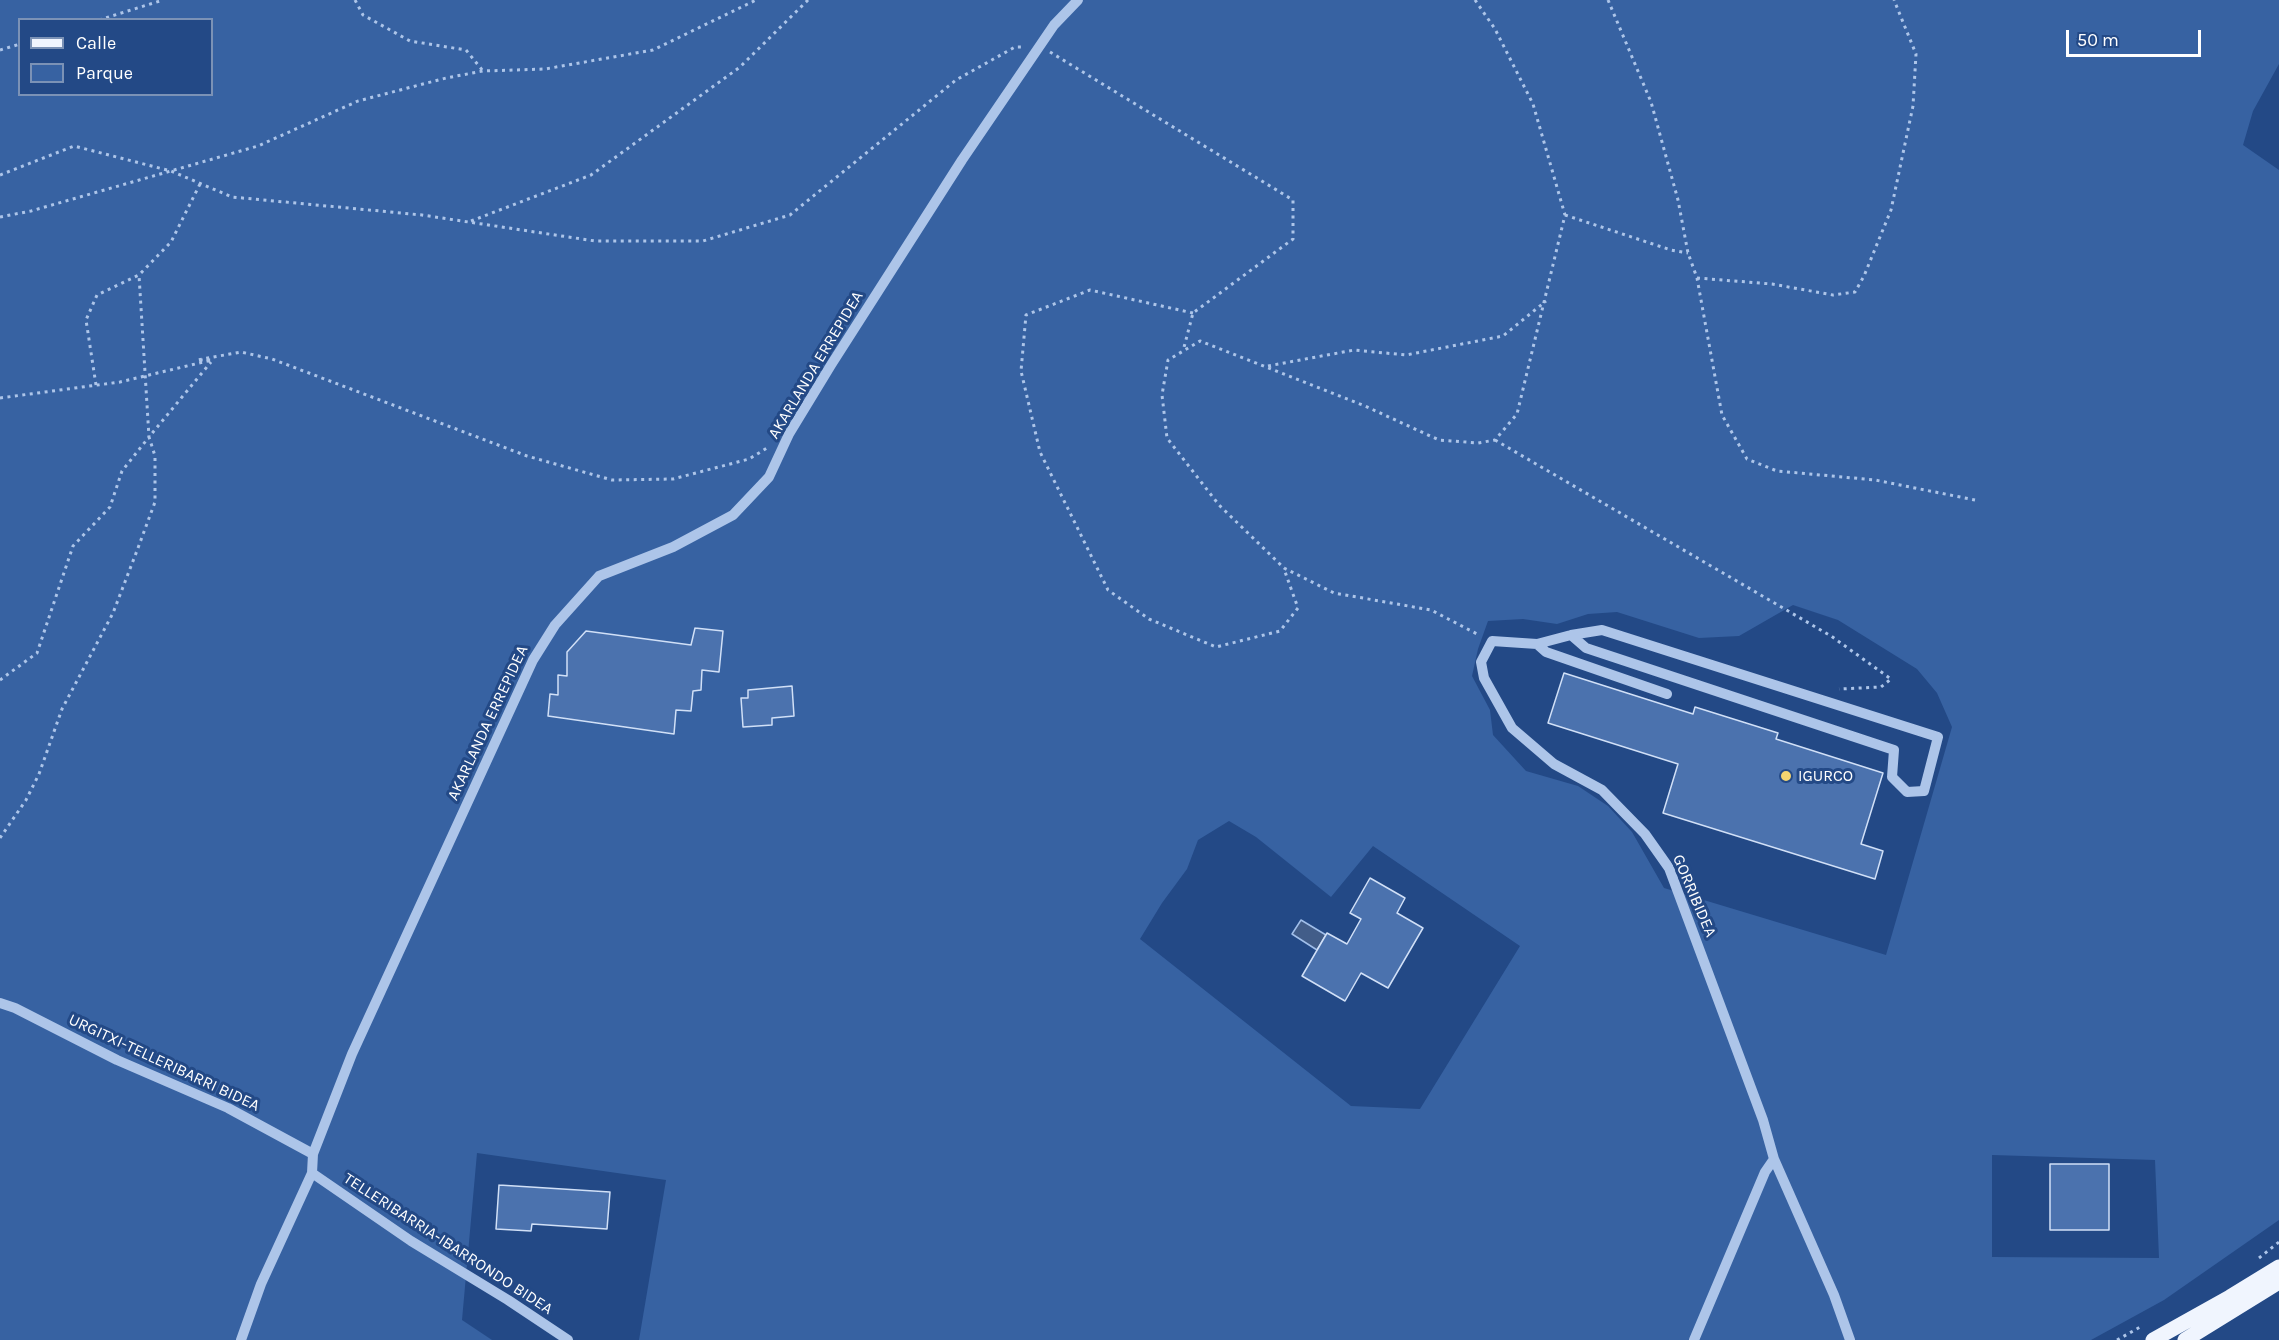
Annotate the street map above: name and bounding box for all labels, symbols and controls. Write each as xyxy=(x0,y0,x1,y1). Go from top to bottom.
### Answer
legend xyxy=(18,18,213,96)
scale bar xyxy=(2069,18,2204,56)
text: 50 m xyxy=(2077,29,2119,51)
text: Calle xyxy=(76,32,116,54)
text: Parque xyxy=(76,62,133,84)
street label: AKARLANDA ERREPIDEA xyxy=(764,288,868,442)
street label: AKARLANDA ERREPIDEA xyxy=(444,642,532,804)
place label: IGURCO xyxy=(1798,766,1853,786)
marker: IGURCO xyxy=(1779,769,1793,783)
street label: GORRIBIDEA xyxy=(1668,852,1720,940)
street label: URGITXI-TELLERIBARRI BIDEA xyxy=(65,1010,263,1116)
street label: TELLERIBARRIA-IBARRONDO BIDEA xyxy=(340,1169,556,1319)

